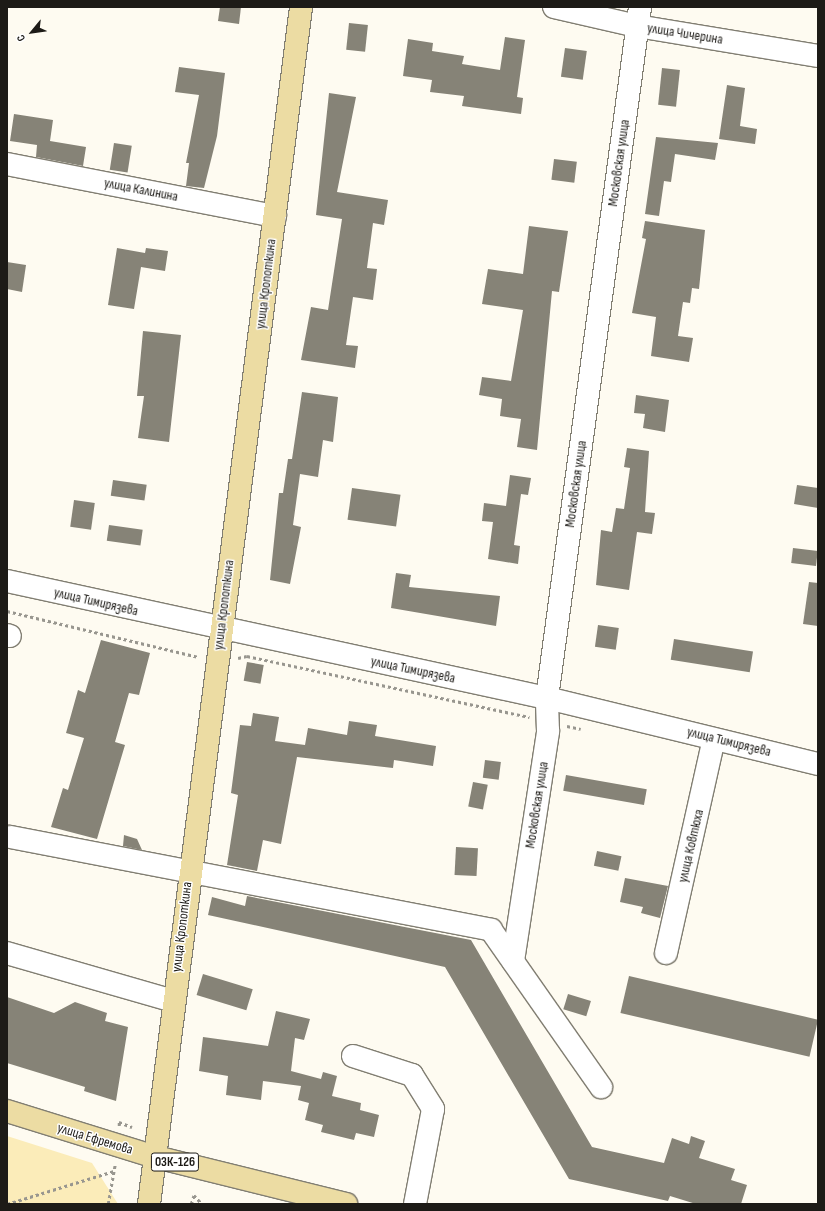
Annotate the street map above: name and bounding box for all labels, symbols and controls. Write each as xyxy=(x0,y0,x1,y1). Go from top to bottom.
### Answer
north arrow xyxy=(12,12,52,52)
street label: улица Чичерина xyxy=(646,20,724,48)
text: С xyxy=(14,32,28,44)
street label: Московская улица xyxy=(605,118,633,208)
street label: улица Калинина xyxy=(103,175,179,205)
street label: улица Кропоткина xyxy=(252,238,280,330)
street label: Московская улица xyxy=(562,439,590,529)
street label: улица Кропоткина xyxy=(210,559,238,651)
street label: улица Тимирязева xyxy=(52,584,140,620)
street label: улица Тимирязева xyxy=(369,653,457,687)
street label: улица Тимирязева xyxy=(685,723,773,761)
street label: Московская улица xyxy=(522,760,552,850)
street label: улица Ковтюха xyxy=(674,808,708,884)
street label: улица Кропоткина xyxy=(168,881,196,973)
street label: улица Ефремова xyxy=(55,1120,135,1158)
road number: 03К-126 xyxy=(150,1151,200,1173)

